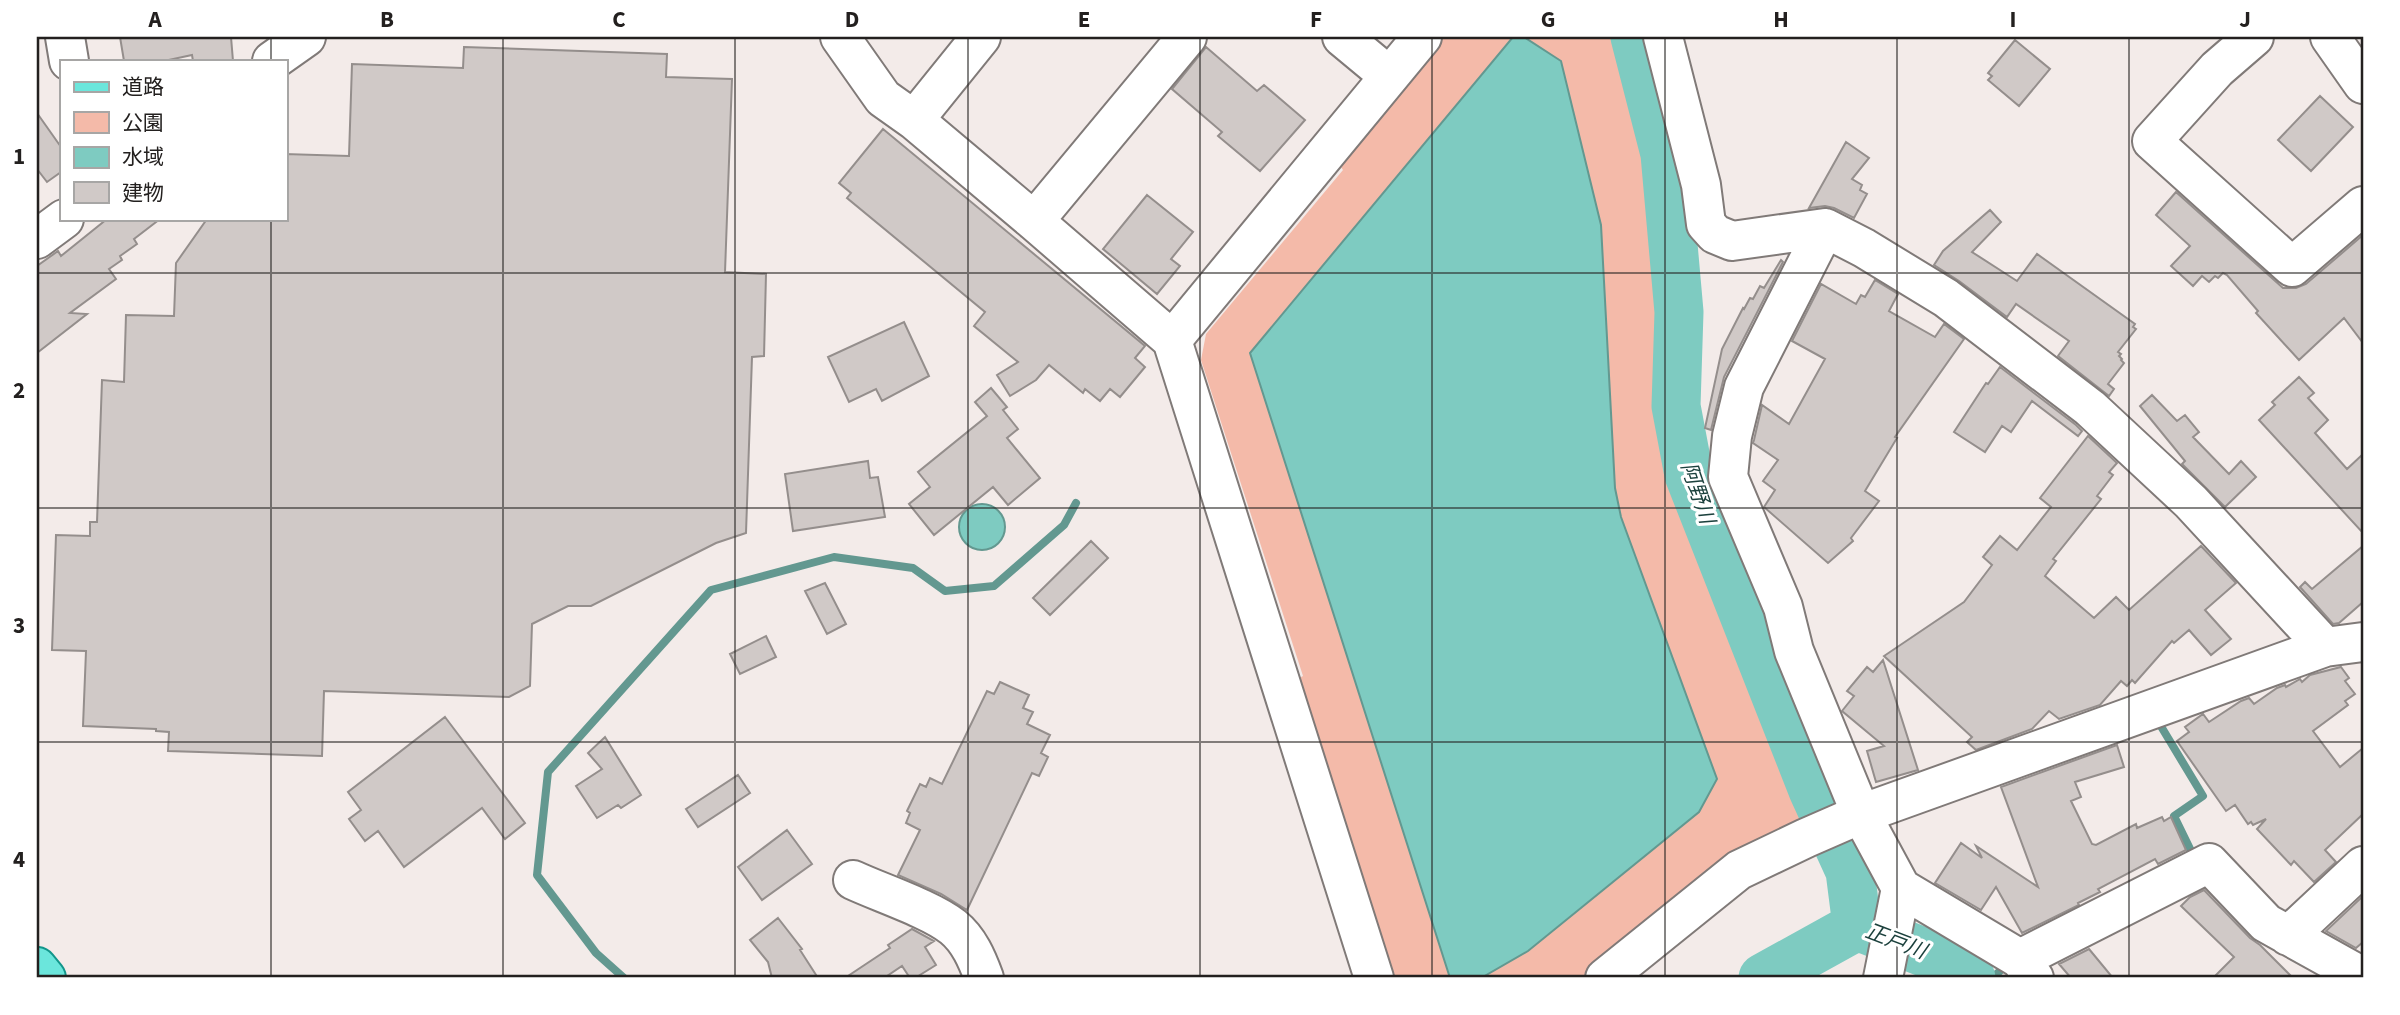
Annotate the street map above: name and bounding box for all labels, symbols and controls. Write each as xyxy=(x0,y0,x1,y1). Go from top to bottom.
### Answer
text: A xyxy=(147,3,162,36)
text: B xyxy=(380,3,394,36)
text: C xyxy=(612,3,626,36)
text: D xyxy=(845,3,859,36)
text: E xyxy=(1078,3,1090,36)
text: F xyxy=(1310,3,1322,36)
text: G xyxy=(1541,3,1555,36)
text: H xyxy=(1773,3,1789,36)
text: I xyxy=(2010,3,2016,36)
text: J xyxy=(2239,3,2251,36)
legend xyxy=(60,60,287,220)
text: 道路 xyxy=(122,72,164,102)
text: 公園 xyxy=(122,108,164,138)
text: 1 xyxy=(13,140,25,173)
text: 水域 xyxy=(122,142,164,172)
text: 建物 xyxy=(122,178,164,208)
text: 2 xyxy=(13,374,25,407)
water label: 阿野川 xyxy=(1674,458,1723,530)
text: 3 xyxy=(13,609,25,642)
text: 4 xyxy=(13,843,25,876)
water label: 正戸川 xyxy=(1861,916,1933,967)

